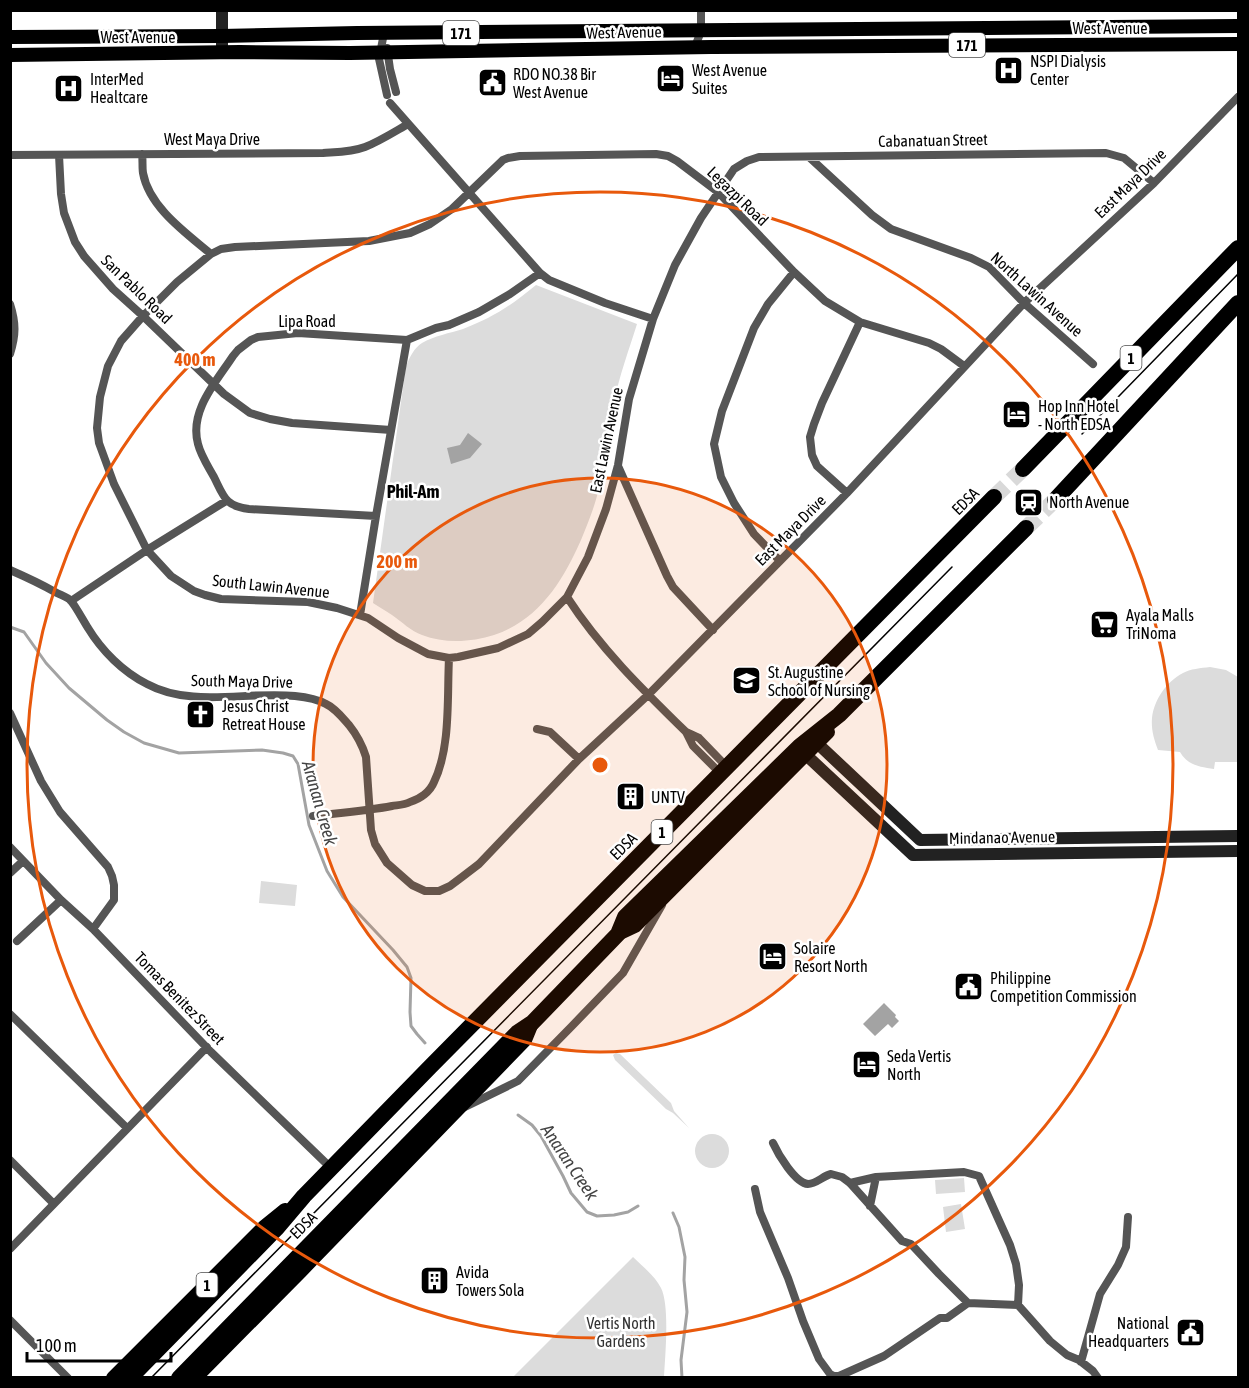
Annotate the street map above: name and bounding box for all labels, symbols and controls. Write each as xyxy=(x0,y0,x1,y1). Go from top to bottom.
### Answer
street label: West Avenue xyxy=(1072,19,1148,37)
road number: 171 xyxy=(443,21,479,45)
street label: West Avenue xyxy=(586,22,662,42)
street label: West Avenue xyxy=(100,28,176,46)
road number: 171 xyxy=(949,33,985,57)
place label: NSPI Dialysis Center xyxy=(1030,52,1106,88)
hospital icon: NSPI Dialysis Center xyxy=(993,54,1025,86)
place label: West Avenue Suites xyxy=(692,61,767,97)
hotel icon: West Avenue Suites xyxy=(655,63,687,95)
place label: RDO NO.38 Bir West Avenue xyxy=(513,65,596,101)
public building icon: RDO NO.38 Bir West Avenue xyxy=(476,67,508,99)
place label: InterMed Healtcare xyxy=(90,70,148,106)
hospital icon: InterMed Healtcare xyxy=(53,72,85,104)
street label: West Maya Drive xyxy=(164,130,260,149)
street label: Cabanatuan Street xyxy=(878,130,988,150)
street label: East Maya Drive xyxy=(1091,145,1170,222)
street label: Legazpi Road xyxy=(703,163,772,230)
street label: North Lawin Avenue xyxy=(987,248,1087,340)
street label: San Pablo Road xyxy=(98,251,176,327)
street label: Lipa Road xyxy=(278,312,336,331)
road number: 1 xyxy=(1120,346,1142,370)
text: 400 m xyxy=(174,349,215,370)
street label: East Lawin Avenue xyxy=(586,385,626,495)
place label: Hop Inn Hotel - North EDSA xyxy=(1038,397,1120,433)
hotel icon: Hop Inn Hotel - North EDSA xyxy=(1001,399,1033,431)
district label: Phil-Am xyxy=(387,481,439,502)
street label: EDSA xyxy=(948,484,982,518)
station icon: North Avenue xyxy=(1012,486,1044,518)
street label: East Maya Drive xyxy=(751,491,830,570)
place label: North Avenue xyxy=(1049,493,1129,511)
text: 200 m xyxy=(377,551,417,572)
street label: South Lawin Avenue xyxy=(212,571,330,601)
place label: Ayala Malls TriNoma xyxy=(1126,606,1194,642)
supermarket icon: Ayala Malls TriNoma xyxy=(1089,608,1121,640)
place label: St. Augustine School of Nursing xyxy=(768,663,870,700)
school or university icon: St. Augustine School of Nursing xyxy=(731,665,763,697)
street label: South Maya Drive xyxy=(191,671,293,692)
place label: Jesus Christ Retreat House xyxy=(222,697,306,733)
church icon: Jesus Christ Retreat House xyxy=(185,699,217,731)
centre of rings xyxy=(590,755,610,775)
water label: Aranan Creek xyxy=(298,757,342,849)
building icon: UNTV xyxy=(614,781,646,813)
place label: UNTV xyxy=(651,788,685,806)
road number: 1 xyxy=(652,820,672,844)
street label: Mindanao Avenue xyxy=(949,827,1055,847)
street label: EDSA xyxy=(606,829,640,863)
place label: Solaire Resort North xyxy=(794,939,868,975)
hotel icon: Solaire Resort North xyxy=(757,941,789,973)
street label: Tomas Benitez Street xyxy=(131,948,229,1048)
place label: Philippine Competition Commission xyxy=(990,969,1137,1006)
public building icon: Philippine Competition Commission xyxy=(953,971,985,1003)
place label: Seda Vertis North xyxy=(887,1047,952,1083)
hotel icon: Seda Vertis North xyxy=(850,1049,882,1081)
water label: Anaran Creek xyxy=(536,1119,604,1205)
street label: EDSA xyxy=(286,1208,320,1242)
place label: Avida Towers Sola xyxy=(456,1263,525,1299)
building icon: Avida Towers Sola xyxy=(419,1265,451,1297)
road number: 1 xyxy=(196,1273,218,1297)
park label: Vertis North Gardens xyxy=(586,1314,656,1350)
place label: National Headquarters xyxy=(1088,1314,1170,1351)
public building icon: National Headquarters xyxy=(1174,1316,1206,1348)
scale bar xyxy=(27,1325,171,1363)
text: 100 m xyxy=(36,1335,77,1356)

